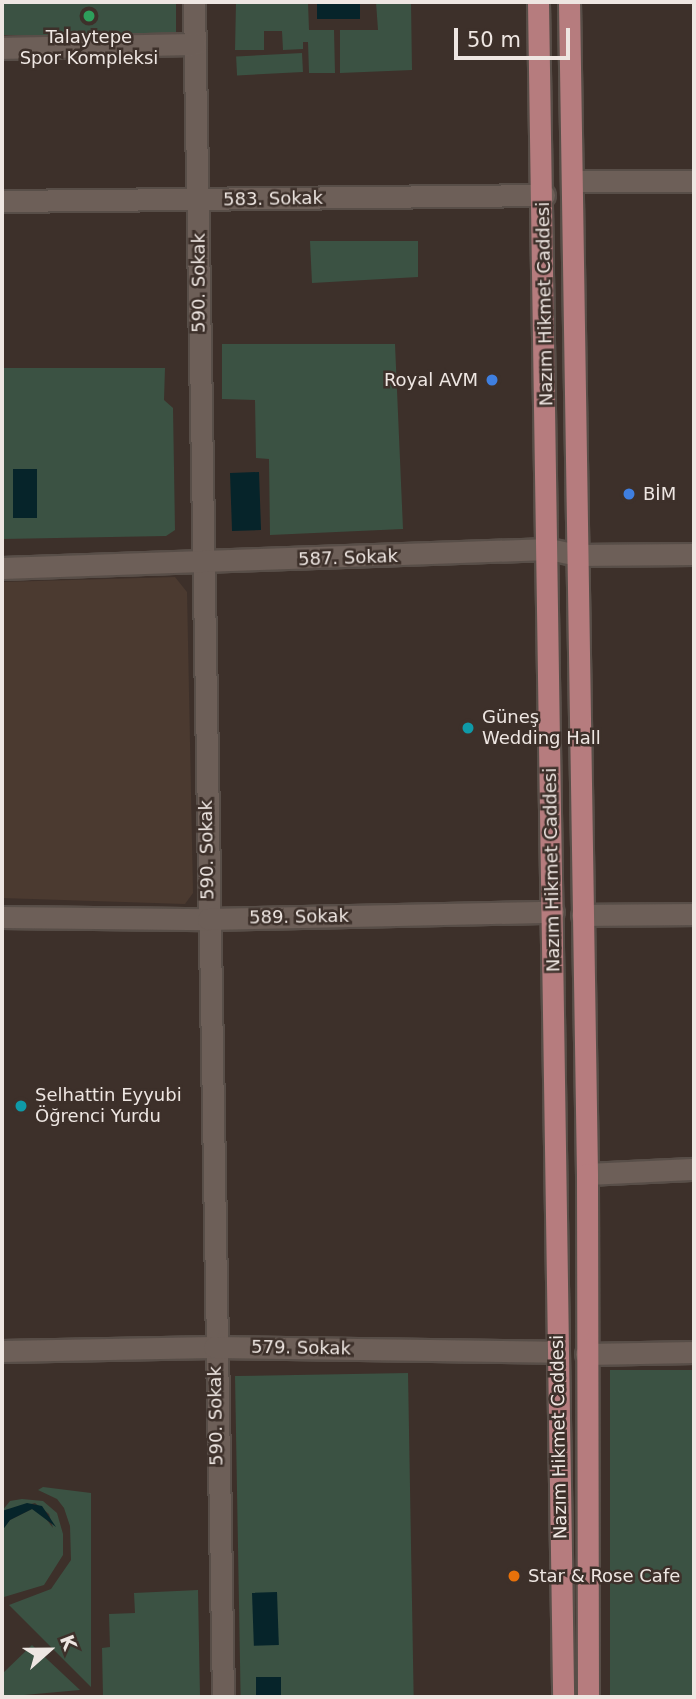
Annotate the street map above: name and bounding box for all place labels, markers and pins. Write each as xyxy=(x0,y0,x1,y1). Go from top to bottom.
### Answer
marker: Talaytepe Spor Kompleksi xyxy=(81,8,97,24)
place label: Talaytepe Spor Kompleksi xyxy=(20,27,158,70)
place label: Royal AVM xyxy=(384,369,478,391)
marker: Royal AVM xyxy=(484,372,500,388)
place label: BİM xyxy=(643,483,676,505)
marker: BİM xyxy=(621,486,637,502)
place label: Güneş Wedding Hall xyxy=(482,707,601,750)
marker: Güneş Wedding Hall xyxy=(460,720,476,736)
place label: Selhattin Eyyubi Öğrenci Yurdu xyxy=(35,1085,182,1128)
marker: Selhattin Eyyubi Öğrenci Yurdu xyxy=(13,1098,29,1114)
place label: Star & Rose Cafe xyxy=(528,1565,680,1587)
marker: Star & Rose Cafe xyxy=(506,1568,522,1584)

